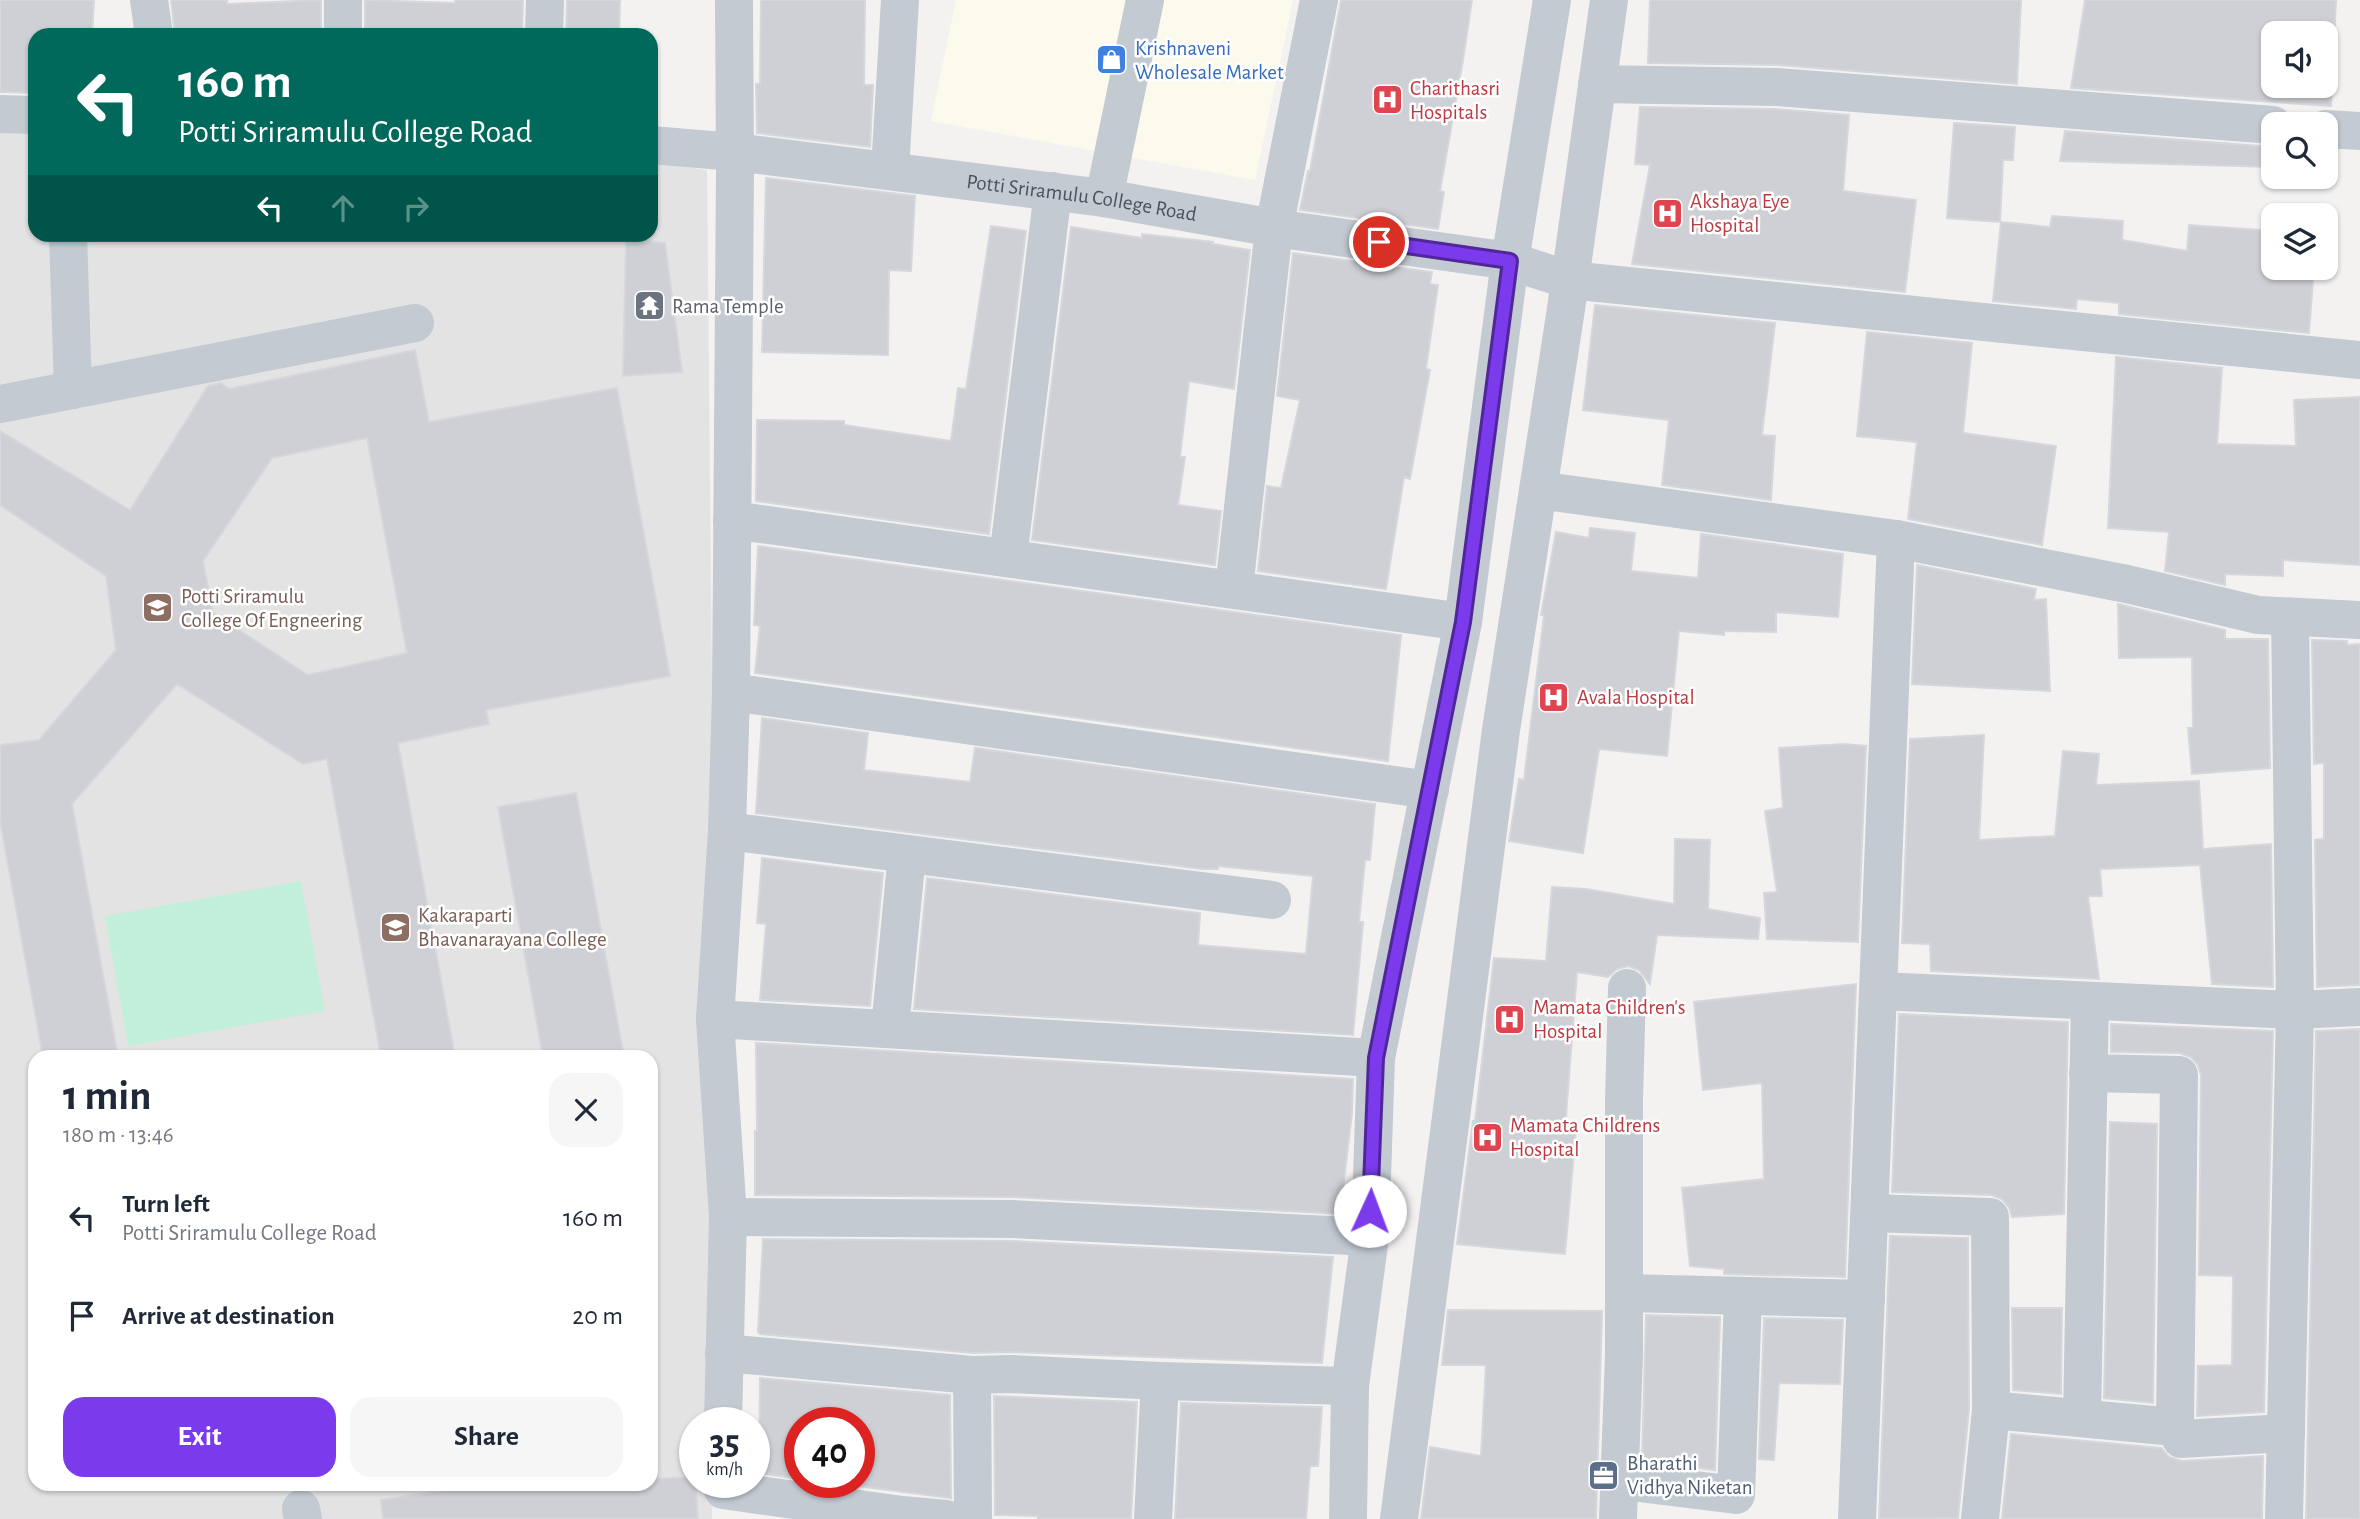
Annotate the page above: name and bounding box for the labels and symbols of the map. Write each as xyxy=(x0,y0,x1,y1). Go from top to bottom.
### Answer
place label: Krishnaveni Wholesale Market xyxy=(1135,38,1284,83)
shop icon: Krishnaveni Wholesale Market xyxy=(1095,43,1129,77)
place label: Charithasri Hospitals xyxy=(1410,78,1500,123)
hospital icon: Charithasri Hospitals xyxy=(1370,83,1404,117)
street label: Potti Sriramulu College Road xyxy=(965,171,1199,225)
place label: Akshaya Eye Hospital xyxy=(1690,191,1789,236)
hospital icon: Akshaya Eye Hospital xyxy=(1650,196,1684,230)
pin xyxy=(1349,212,1409,272)
temple icon: Rama Temple xyxy=(632,289,666,323)
place label: Rama Temple xyxy=(672,296,784,317)
place label: Potti Sriramulu College Of Engneering xyxy=(181,586,363,631)
school or university icon: Potti Sriramulu College Of Engneering xyxy=(141,591,175,625)
hospital icon: Avala Hospital xyxy=(1537,680,1571,714)
place label: Avala Hospital xyxy=(1577,687,1695,708)
place label: Kakaraparti Bhavanarayana College xyxy=(418,905,607,950)
school or university icon: Kakaraparti Bhavanarayana College xyxy=(378,910,412,944)
place label: Mamata Children's Hospital xyxy=(1533,997,1685,1042)
hospital icon: Mamata Children's Hospital xyxy=(1493,1002,1527,1036)
place label: Mamata Childrens Hospital xyxy=(1510,1115,1660,1160)
hospital icon: Mamata Childrens Hospital xyxy=(1470,1120,1504,1154)
position arrow xyxy=(1333,1174,1407,1248)
speed limit sign: 40 xyxy=(784,1407,875,1498)
place label: Bharathi Vidhya Niketan xyxy=(1627,1453,1753,1498)
office icon: Bharathi Vidhya Niketan xyxy=(1587,1458,1621,1492)

